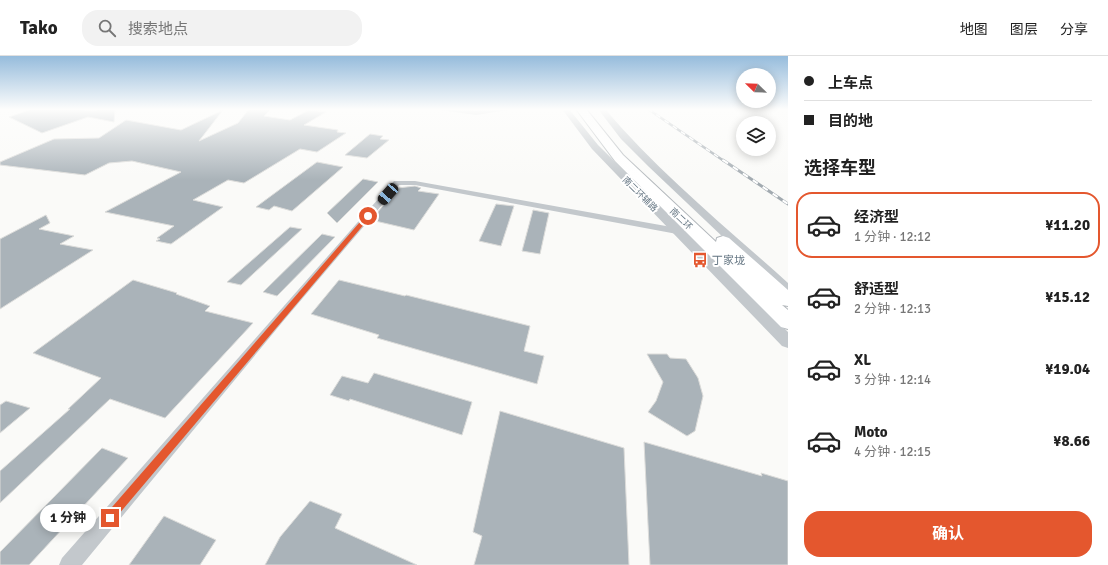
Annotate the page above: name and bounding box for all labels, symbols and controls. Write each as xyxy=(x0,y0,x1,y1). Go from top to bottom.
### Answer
search box xyxy=(82,10,362,46)
text: Tako xyxy=(20,16,58,40)
icon: search xyxy=(96,17,118,39)
text: 搜索地点 xyxy=(128,20,188,38)
text: 地图 xyxy=(960,21,988,38)
text: 图层 xyxy=(1010,21,1038,38)
text: 分享 xyxy=(1060,21,1088,38)
north arrow xyxy=(736,68,776,108)
map controls xyxy=(736,68,776,156)
text: 上车点 xyxy=(828,74,873,92)
text: 目的地 xyxy=(828,112,873,130)
button: layers xyxy=(736,116,776,156)
text: 选择车型 xyxy=(804,157,876,179)
street label: 南二环辅路 xyxy=(620,175,659,214)
car xyxy=(376,181,400,207)
street label: 南二环 xyxy=(667,206,694,233)
route start xyxy=(359,207,377,225)
icon: car xyxy=(806,207,842,243)
text: 经济型 xyxy=(854,208,899,226)
text: ¥11.20 xyxy=(1045,216,1090,234)
text: 1 分钟 · 12:12 xyxy=(854,229,931,245)
bus stop icon: 丁家垅 xyxy=(691,251,709,269)
place label: 丁家垅 xyxy=(712,254,745,267)
icon: car xyxy=(806,279,842,315)
text: 舒适型 xyxy=(854,280,899,298)
text: ¥15.12 xyxy=(1045,288,1090,306)
text: 2 分钟 · 12:13 xyxy=(854,301,931,317)
icon: car xyxy=(806,351,842,387)
text: XL xyxy=(854,351,871,369)
text: ¥19.04 xyxy=(1045,360,1090,378)
text: 3 分钟 · 12:14 xyxy=(854,372,931,388)
icon: car xyxy=(806,423,842,459)
text: Moto xyxy=(854,423,888,441)
text: ¥8.66 xyxy=(1053,432,1090,450)
text: 4 分钟 · 12:15 xyxy=(854,444,931,460)
callout: 1 分钟 xyxy=(40,504,96,532)
route end xyxy=(101,509,119,527)
text: 1 分钟 xyxy=(50,510,86,526)
button: 确认 xyxy=(804,511,1092,557)

